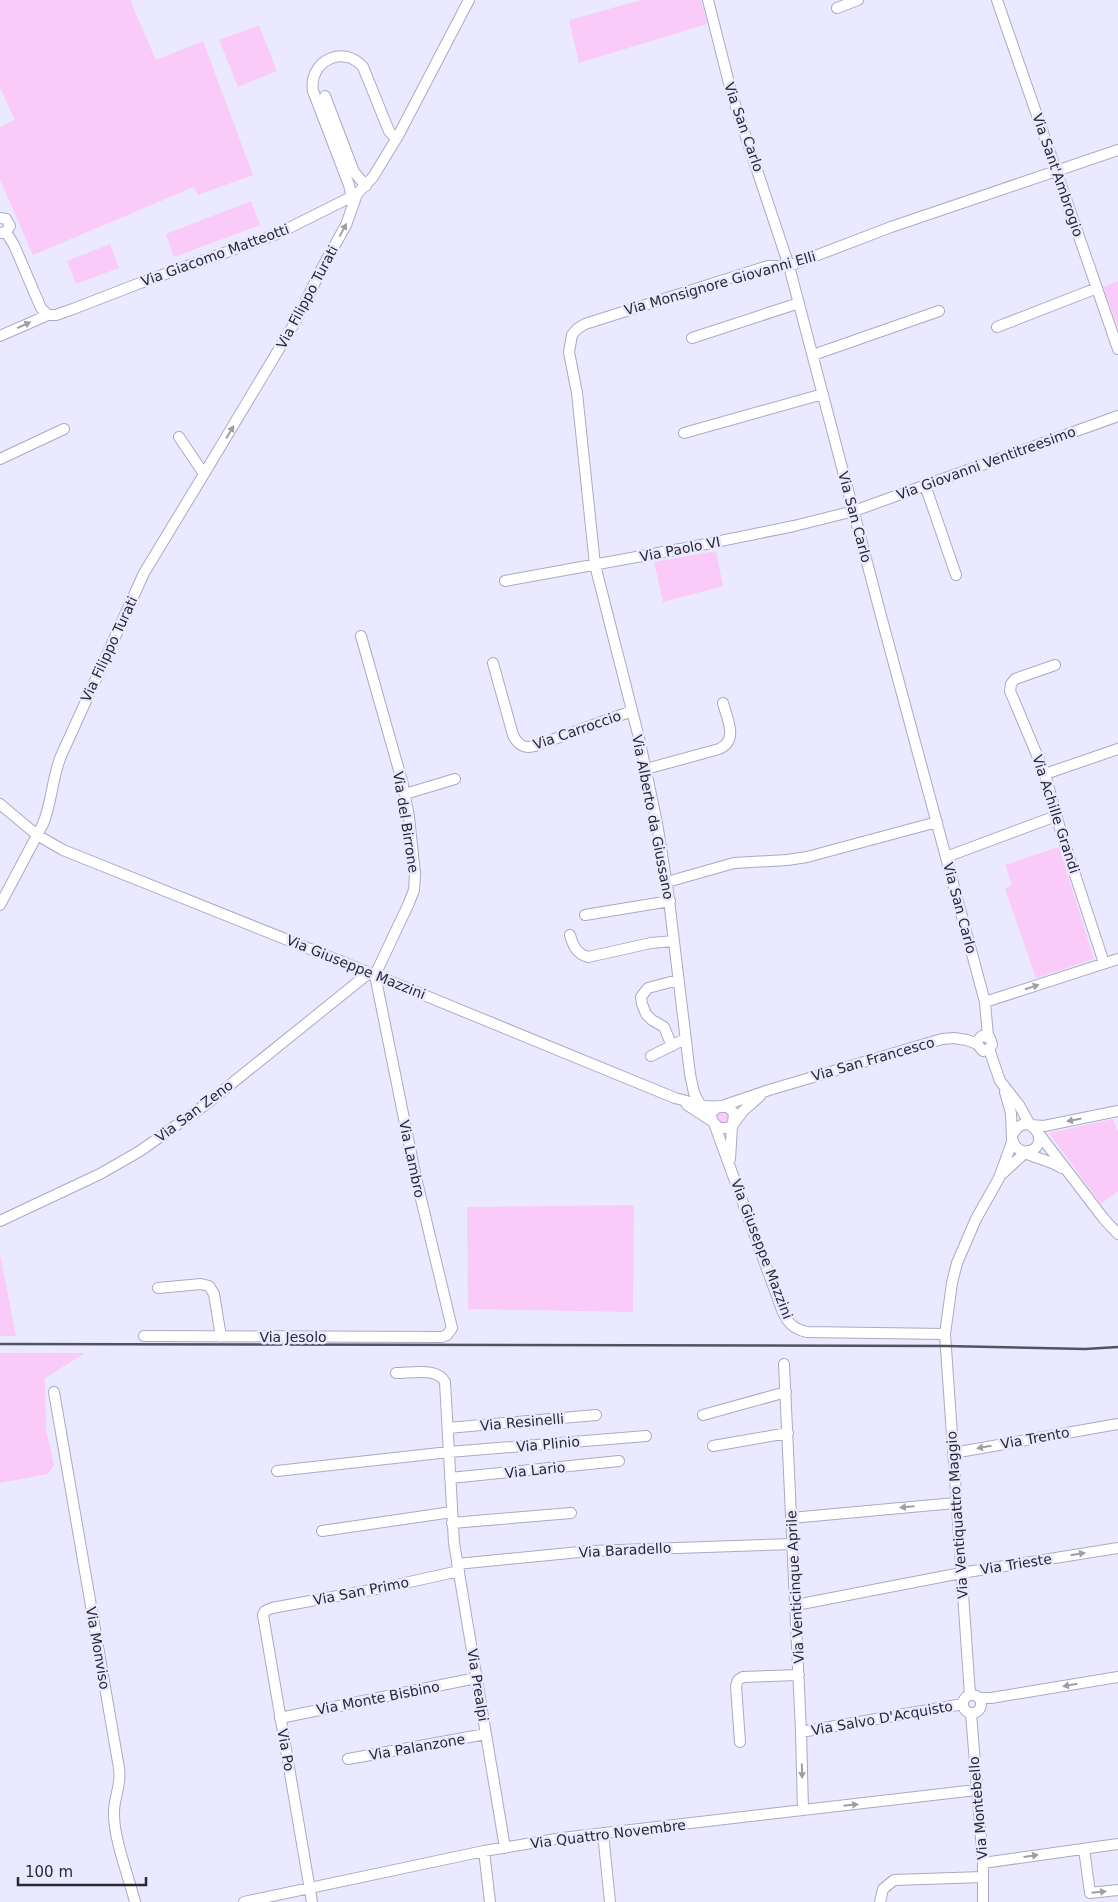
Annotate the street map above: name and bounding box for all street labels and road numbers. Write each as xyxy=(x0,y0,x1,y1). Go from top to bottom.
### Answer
street label: Via San Carlo xyxy=(721,80,767,174)
street label: Via Sant'Ambrogio xyxy=(1029,111,1087,239)
street label: Via Giacomo Matteotti xyxy=(139,221,291,289)
street label: Via Filippo Turati xyxy=(273,243,341,351)
street label: Via Monsignore Giovanni Elli xyxy=(622,248,818,318)
street label: Via Giovanni Ventitreesimo xyxy=(894,423,1078,503)
street label: Via San Carlo xyxy=(835,470,875,564)
street label: Via Paolo VI xyxy=(638,533,722,565)
street label: Via Filippo Turati xyxy=(78,594,140,704)
street label: Via Carroccio xyxy=(531,707,623,753)
street label: Via Alberto da Giussano xyxy=(629,733,677,901)
street label: Via Achille Grandi xyxy=(1029,753,1083,875)
street label: Via del Birrone xyxy=(390,770,422,874)
street label: Via San Carlo xyxy=(940,861,980,955)
street label: Via Giuseppe Mazzini xyxy=(284,932,428,1002)
street label: Via San Francesco xyxy=(810,1034,936,1084)
street label: Via San Zeno xyxy=(152,1077,236,1145)
street label: Via Lambro xyxy=(396,1119,428,1199)
street label: Via Giuseppe Mazzini xyxy=(728,1177,796,1321)
street label: Via Jesolo xyxy=(259,1329,327,1345)
street label: Via Resinelli xyxy=(479,1410,565,1434)
street label: Via Trento xyxy=(999,1424,1071,1452)
street label: Via Ventiquattro Maggio xyxy=(943,1431,971,1599)
street label: Via Plinio xyxy=(516,1433,580,1455)
street label: Via Lario xyxy=(504,1459,566,1481)
street label: Via Venticinque Aprile xyxy=(783,1510,807,1664)
street label: Via Baradello xyxy=(578,1540,672,1560)
street label: Via Trieste xyxy=(979,1550,1053,1578)
street label: Via San Primo xyxy=(312,1574,410,1608)
street label: Via Monviso xyxy=(83,1605,113,1691)
street label: Via Prealpi xyxy=(464,1647,492,1723)
street label: Via Monte Bisbino xyxy=(315,1678,441,1718)
street label: Via Salvo D'Acquisto xyxy=(810,1698,954,1738)
street label: Via Po xyxy=(274,1728,298,1772)
street label: Via Palanzone xyxy=(368,1731,466,1763)
street label: Via Montebello xyxy=(966,1756,990,1860)
street label: Via Quattro Novembre xyxy=(529,1817,687,1851)

